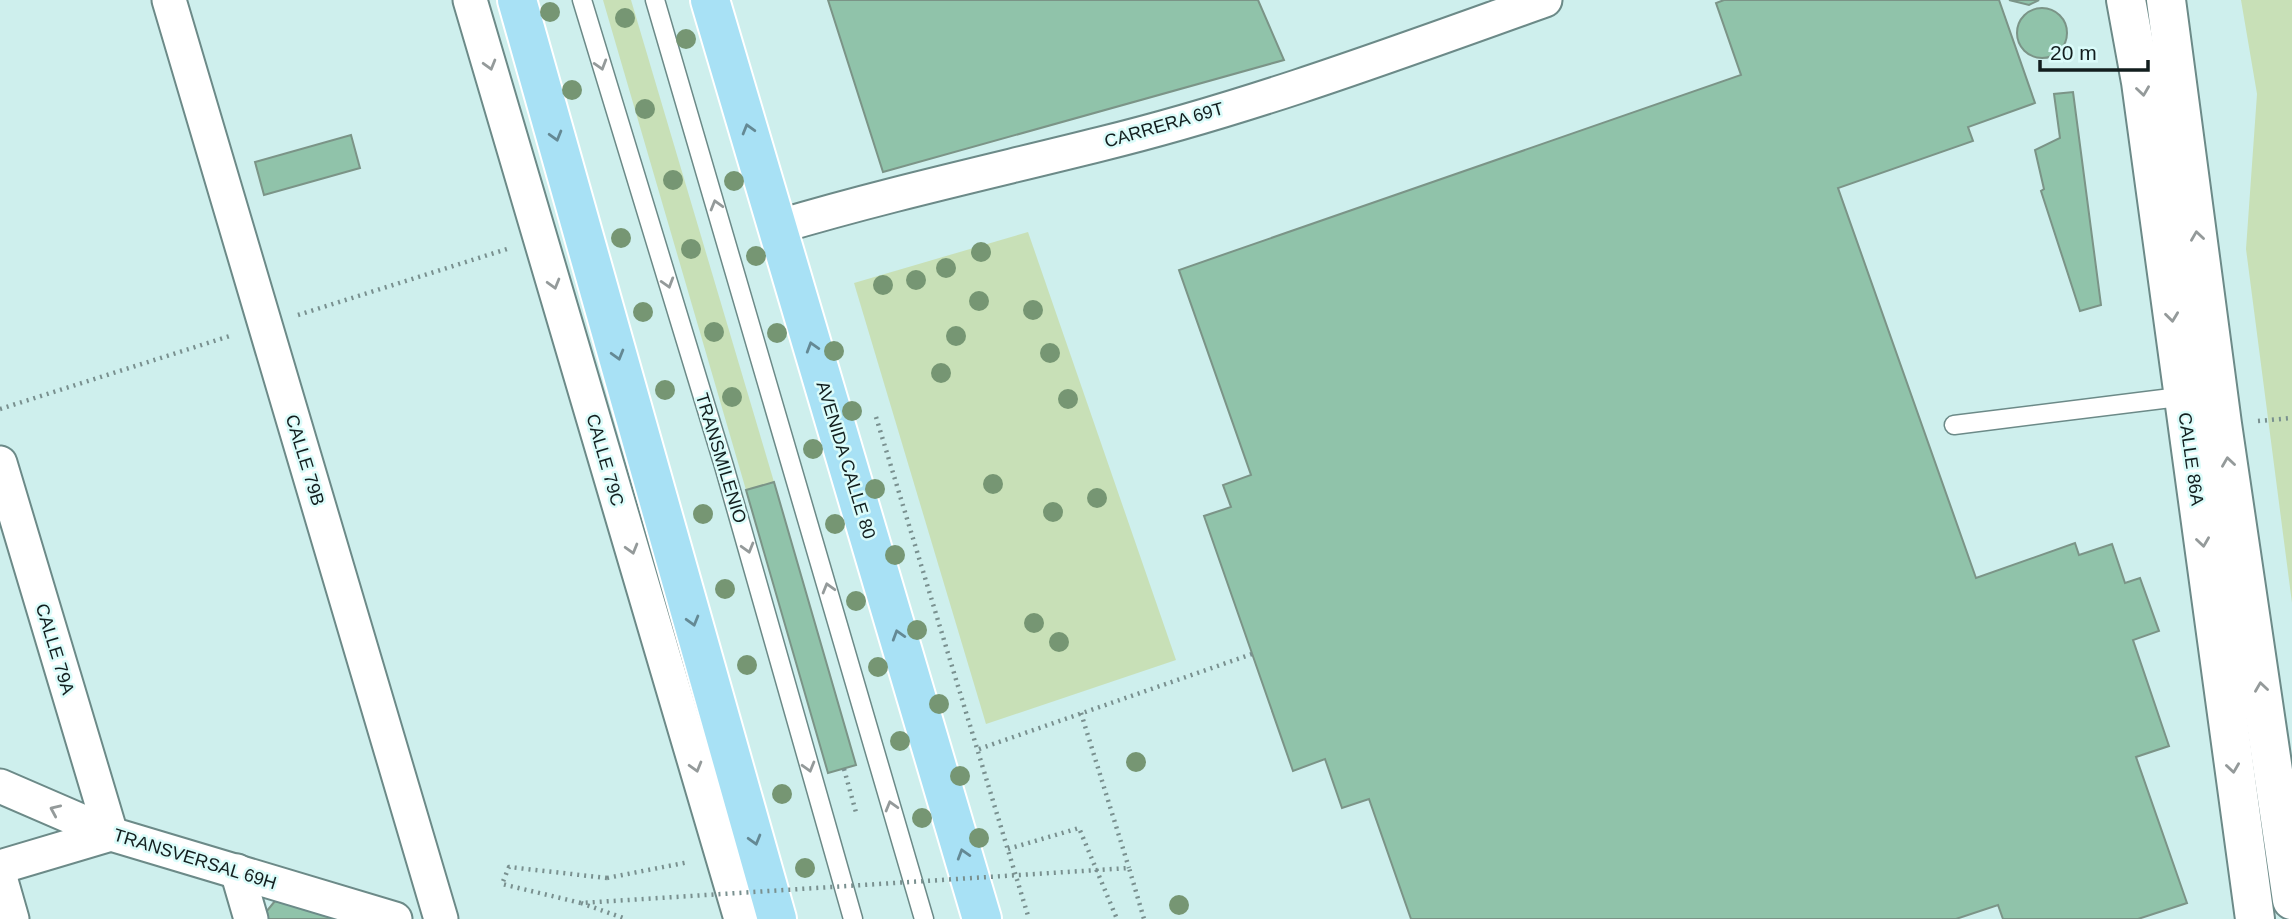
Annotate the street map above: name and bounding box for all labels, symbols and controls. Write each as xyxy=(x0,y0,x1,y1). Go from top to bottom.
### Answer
scale bar xyxy=(2040,28,2148,72)
text: 20 m xyxy=(2050,41,2097,64)
one-way arrow xyxy=(481,59,496,71)
one-way arrow xyxy=(593,59,608,71)
one-way arrow xyxy=(2135,85,2150,97)
street label: CARRERA 69T xyxy=(1102,98,1226,152)
one-way arrow xyxy=(742,123,756,135)
one-way arrow xyxy=(548,130,562,142)
one-way arrow xyxy=(710,199,725,211)
one-way arrow xyxy=(2190,231,2205,242)
one-way arrow xyxy=(660,276,674,289)
one-way arrow xyxy=(545,277,560,289)
one-way arrow xyxy=(2165,311,2180,323)
one-way arrow xyxy=(806,341,821,353)
one-way arrow xyxy=(609,349,624,361)
street label: AVENIDA CALLE 80 xyxy=(812,379,880,541)
street label: TRANSMILENIO xyxy=(692,391,750,525)
street label: CALLE 86A xyxy=(2175,411,2207,507)
street label: CALLE 79B xyxy=(282,412,328,508)
street label: CALLE 79C xyxy=(582,412,628,508)
one-way arrow xyxy=(2220,456,2235,468)
one-way arrow xyxy=(2195,536,2210,548)
one-way arrow xyxy=(739,541,754,553)
one-way arrow xyxy=(623,543,638,555)
one-way arrow xyxy=(821,582,836,594)
street label: CALLE 79A xyxy=(32,601,78,697)
one-way arrow xyxy=(685,615,699,627)
one-way arrow xyxy=(892,630,907,642)
one-way arrow xyxy=(2253,681,2268,693)
one-way arrow xyxy=(801,760,816,772)
one-way arrow xyxy=(687,761,702,773)
one-way arrow xyxy=(2226,762,2241,774)
one-way arrow xyxy=(885,801,900,813)
one-way arrow xyxy=(50,804,63,818)
street label: TRANSVERSAL 69H xyxy=(111,825,279,893)
one-way arrow xyxy=(746,834,761,846)
one-way arrow xyxy=(956,848,971,860)

